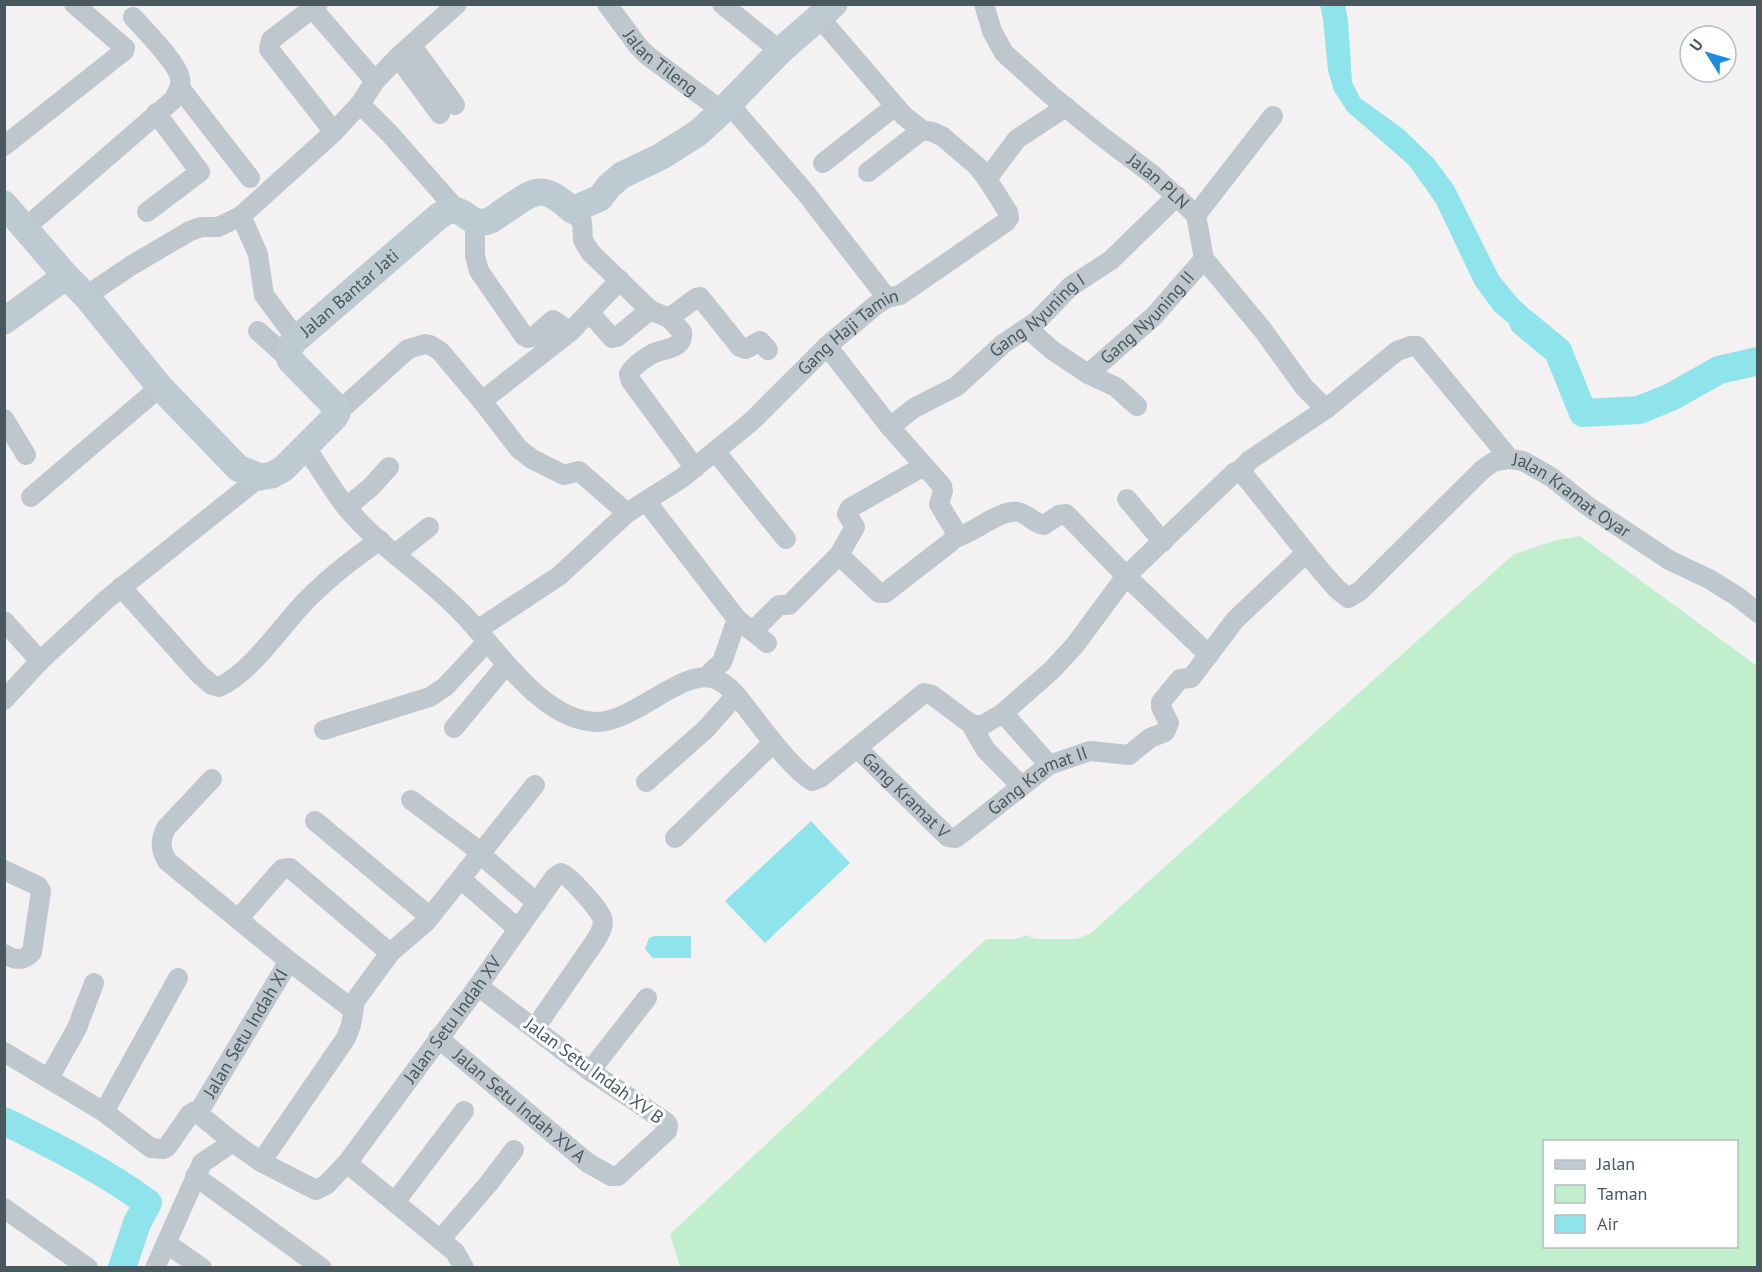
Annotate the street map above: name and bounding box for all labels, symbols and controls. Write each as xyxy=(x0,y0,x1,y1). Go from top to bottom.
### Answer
street label: Jalan Tileng xyxy=(618,24,703,100)
north arrow xyxy=(1678,24,1738,84)
text: U xyxy=(1685,35,1707,55)
street label: Jalan PLN xyxy=(1122,147,1194,214)
street label: Jalan Bantar Jati xyxy=(294,244,403,343)
street label: Gang Nyuning II xyxy=(1095,266,1199,369)
street label: Gang Nyuning I xyxy=(984,268,1089,362)
street label: Gang Haji Tamin xyxy=(792,284,901,380)
street label: Jalan Kramat Oyar xyxy=(1510,447,1635,542)
street label: Gang Kramat II xyxy=(983,741,1090,820)
street label: Gang Kramat V xyxy=(857,747,955,844)
street label: Jalan Setu Indah XV xyxy=(398,951,507,1088)
street label: Jalan Setu Indah XI xyxy=(197,964,293,1103)
street label: Jalan Setu Indah XV B xyxy=(519,1012,668,1129)
street label: Jalan Setu Indah XV A xyxy=(448,1043,591,1168)
legend xyxy=(1543,1140,1738,1248)
text: Jalan xyxy=(1596,1152,1635,1175)
text: Taman xyxy=(1597,1182,1647,1205)
text: Air xyxy=(1597,1212,1618,1235)

